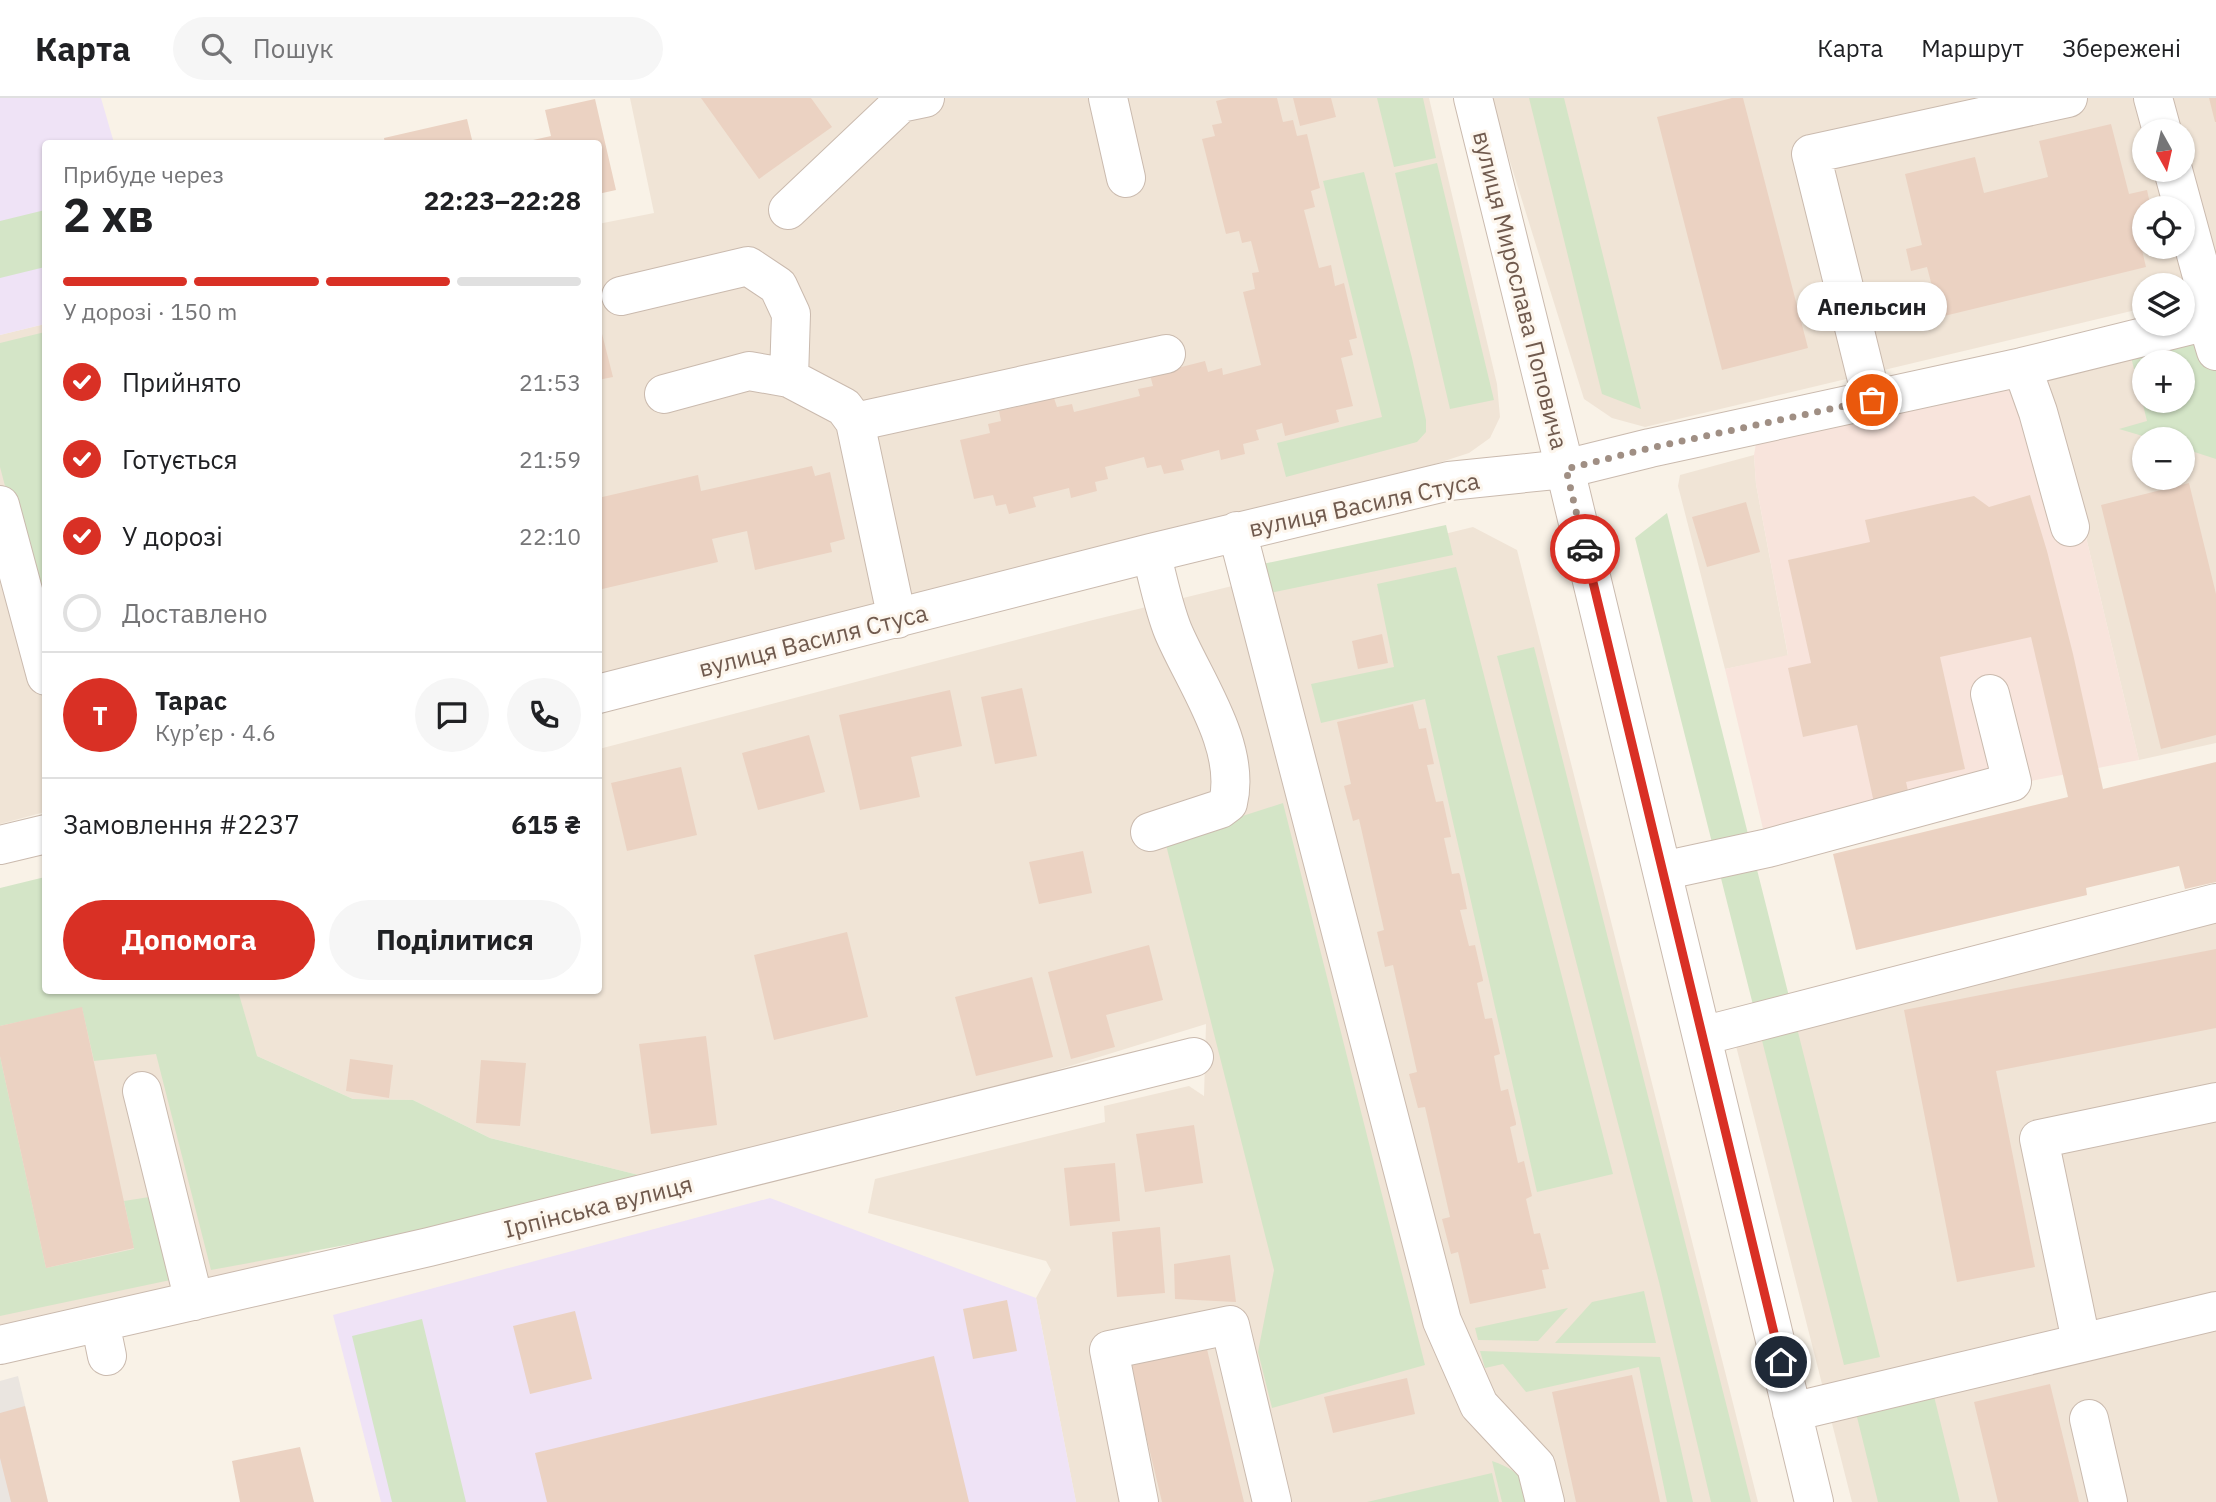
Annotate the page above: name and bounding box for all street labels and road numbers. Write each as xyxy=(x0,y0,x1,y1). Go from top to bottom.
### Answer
street label: вулиця Мирослава Поповича xyxy=(1466,127,1576,453)
street label: вулиця Василя Стуса xyxy=(1246,464,1482,544)
street label: вулиця Василя Стуса xyxy=(695,596,931,684)
street label: Ірпінська вулиця xyxy=(500,1167,696,1245)

